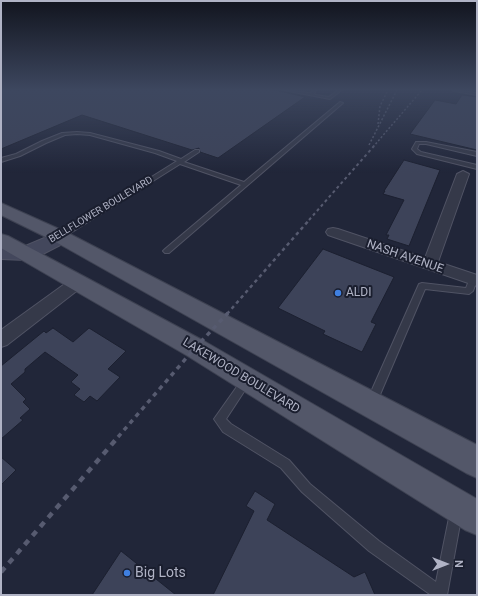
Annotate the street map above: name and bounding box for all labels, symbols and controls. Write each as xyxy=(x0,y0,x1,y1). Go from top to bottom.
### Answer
street label: BELLFLOWER BOULEVARD xyxy=(47,174,155,246)
street label: NASH AVENUE xyxy=(365,237,445,277)
place label: ALDI xyxy=(346,286,371,300)
marker: ALDI xyxy=(333,288,343,298)
street label: LAKEWOOD BOULEVARD xyxy=(180,335,302,417)
north arrow xyxy=(426,544,466,584)
text: N xyxy=(452,560,465,568)
place label: Big Lots xyxy=(135,565,186,581)
marker: Big Lots xyxy=(122,568,132,578)

